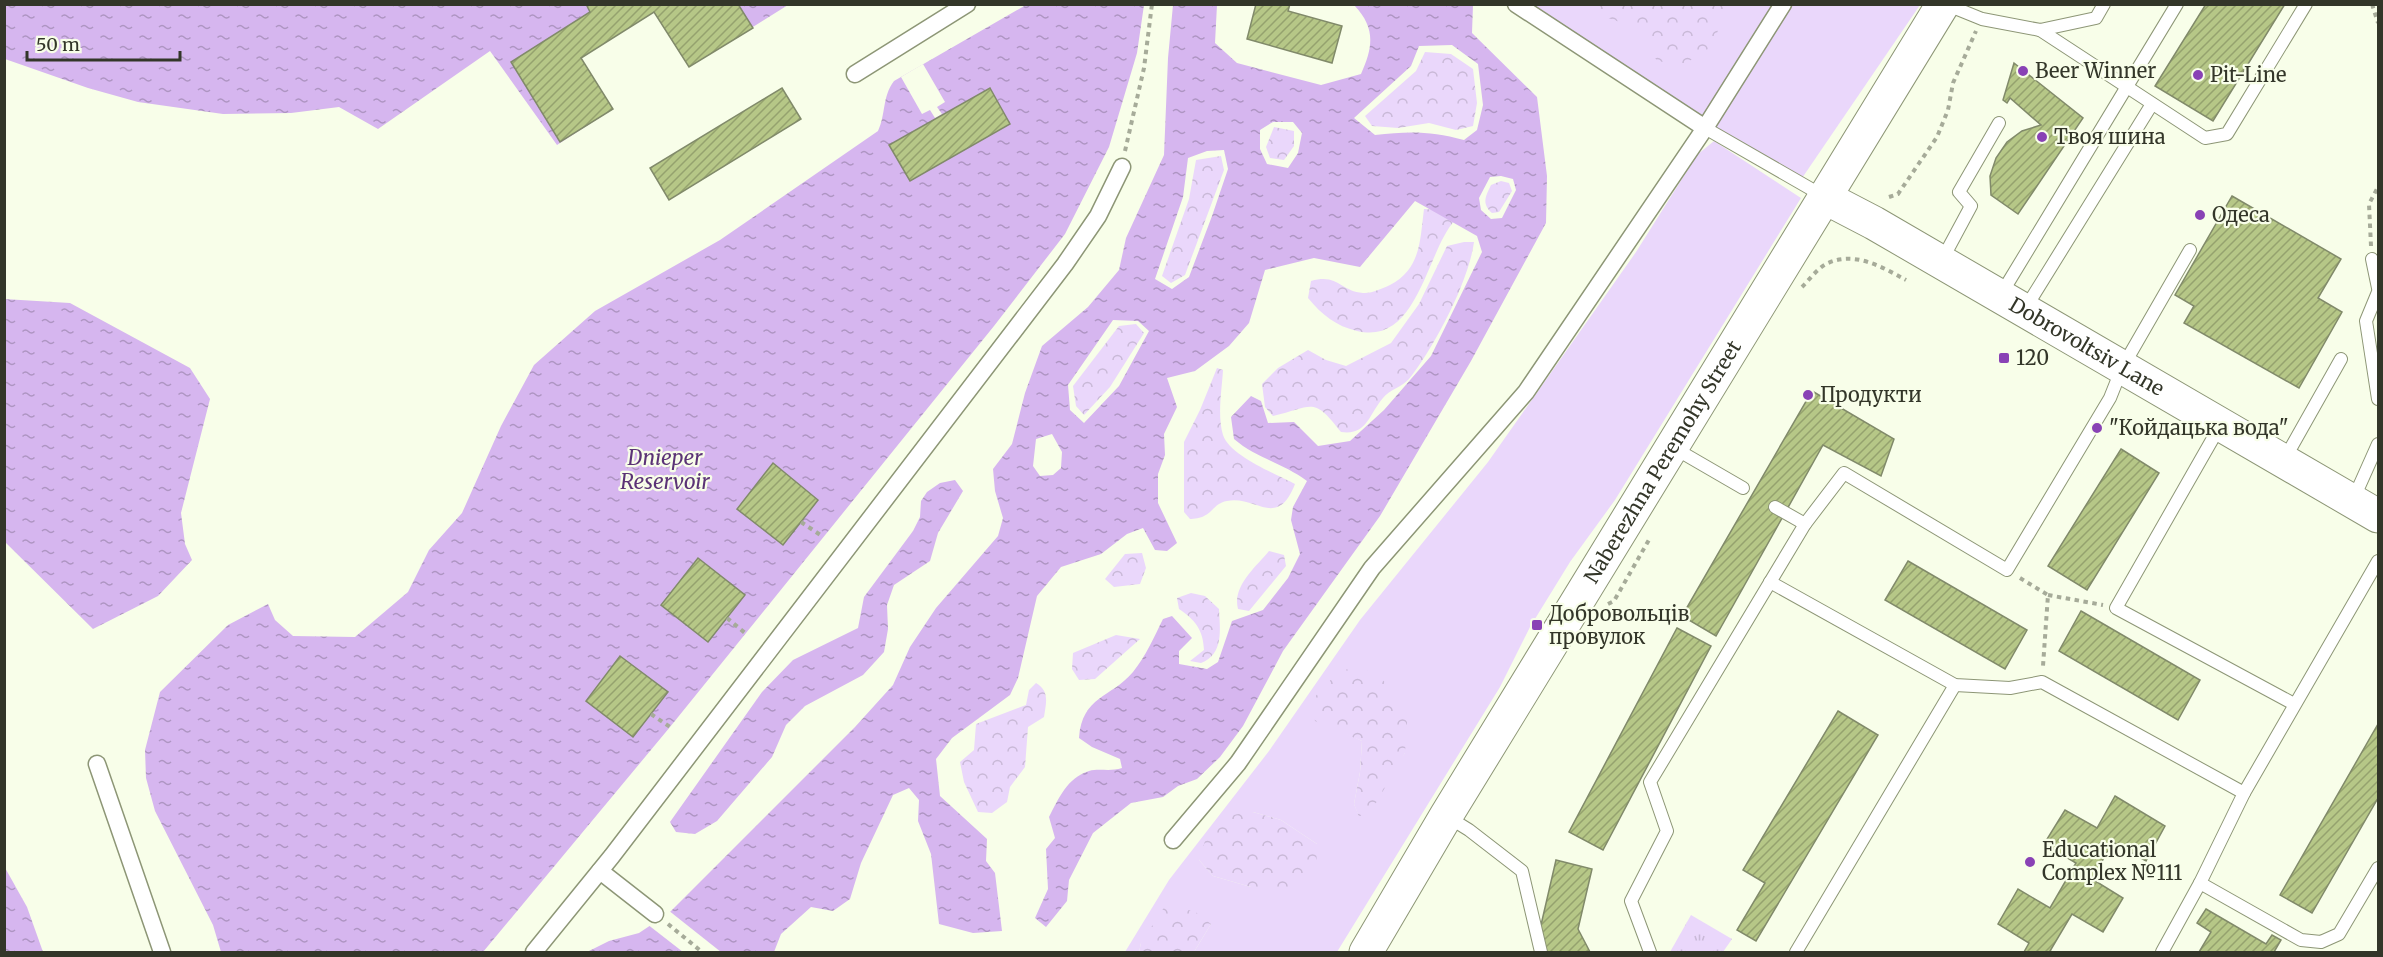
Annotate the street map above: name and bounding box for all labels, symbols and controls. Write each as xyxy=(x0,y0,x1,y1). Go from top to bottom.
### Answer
scale bar xyxy=(27,24,180,62)
text: 50 m xyxy=(36,33,80,56)
place label: Beer Winner xyxy=(2035,58,2156,83)
place label: Pit-Line xyxy=(2210,62,2287,87)
marker: Beer Winner xyxy=(2016,64,2030,78)
marker: Pit-Line xyxy=(2191,68,2205,82)
place label: Твоя шина xyxy=(2054,124,2166,149)
marker: Твоя шина xyxy=(2035,130,2049,144)
place label: Одеса xyxy=(2212,202,2270,227)
marker: Одеса xyxy=(2193,208,2207,222)
street label: Dobrovoltsiv Lane xyxy=(2005,291,2169,401)
street label: Naberezhna Peremohy Street xyxy=(1579,335,1746,588)
place label: 120 xyxy=(2016,345,2049,370)
marker: 120 xyxy=(1997,351,2011,365)
place label: Продукти xyxy=(1820,382,1922,407)
marker: Продукти xyxy=(1801,388,1815,402)
place label: "Койдацька вода" xyxy=(2109,415,2289,440)
marker: "Койдацька вода" xyxy=(2090,421,2104,435)
water label: Dnieper Reservoir xyxy=(620,444,710,495)
place label: Добровольців провулок xyxy=(1549,601,1690,649)
marker: Добровольців провулок xyxy=(1530,618,1544,632)
place label: Educational Complex №111 xyxy=(2042,837,2182,885)
marker: Educational Complex №111 xyxy=(2023,855,2037,869)

